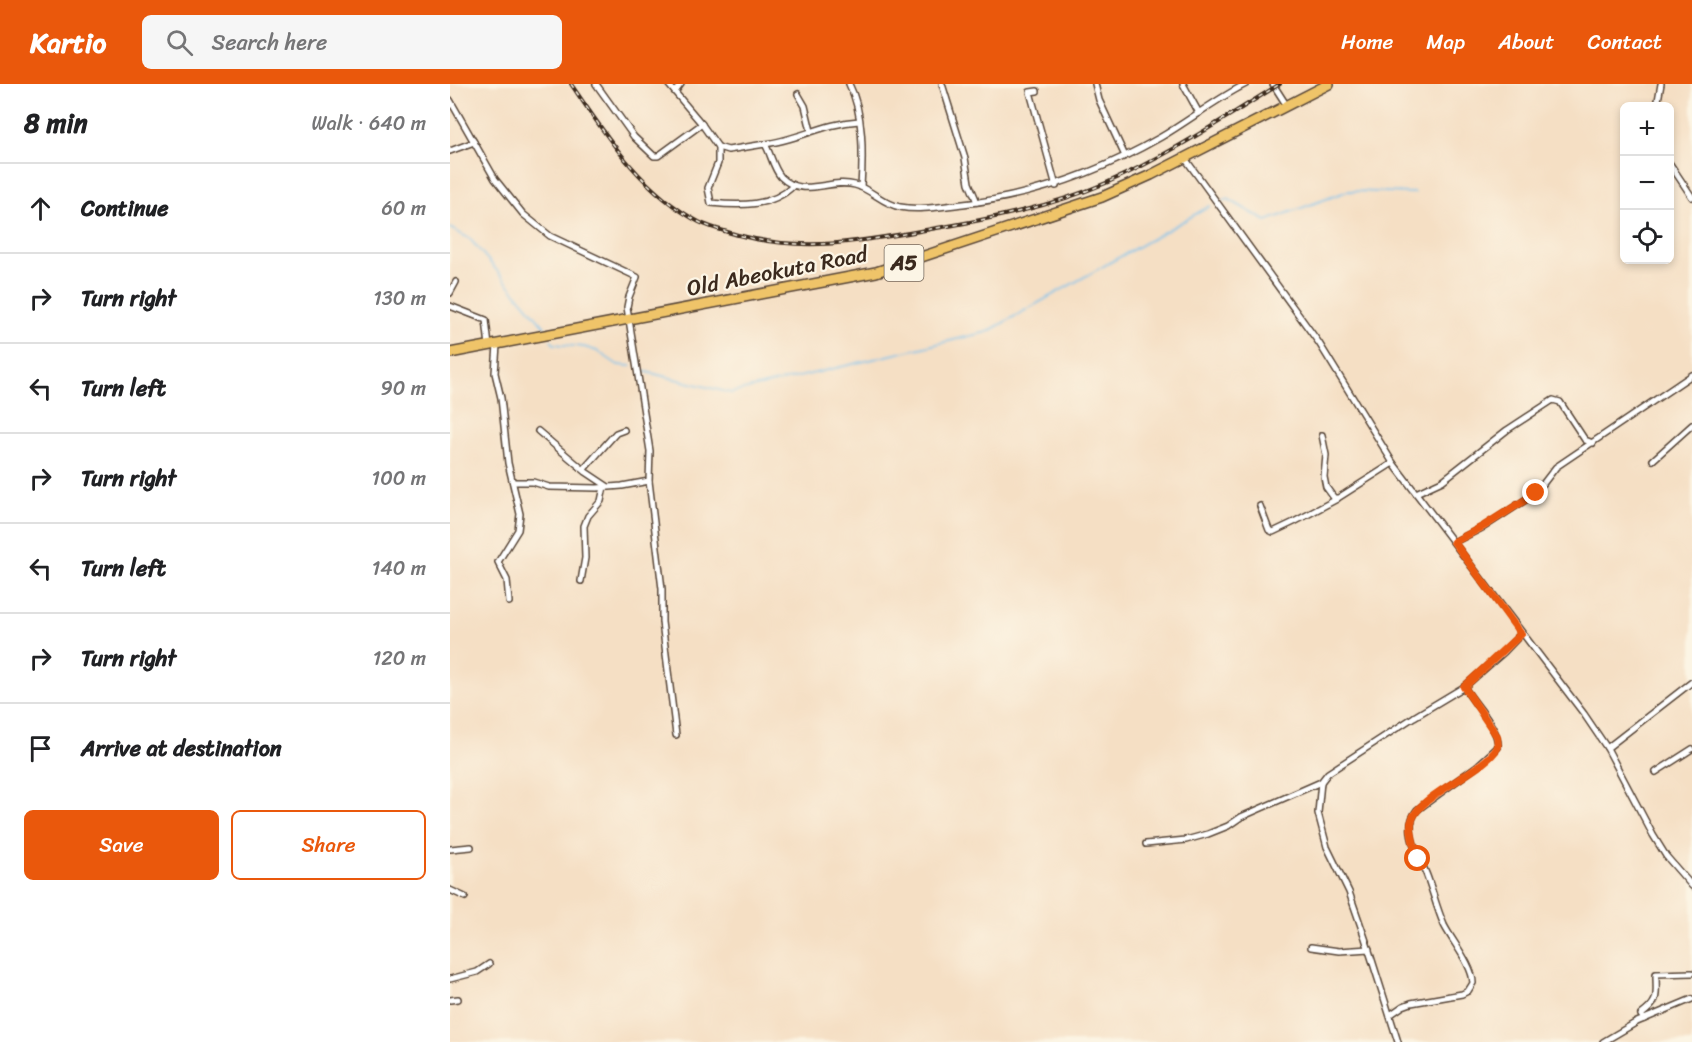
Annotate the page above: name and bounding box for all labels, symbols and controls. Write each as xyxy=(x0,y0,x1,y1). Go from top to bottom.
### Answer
search box xyxy=(142,15,562,69)
text: Kartio xyxy=(30,18,106,67)
text: Search here xyxy=(211,23,327,62)
text: Home xyxy=(1341,23,1393,61)
text: Map xyxy=(1426,23,1465,61)
text: About xyxy=(1498,23,1555,61)
text: Contact xyxy=(1588,23,1662,61)
icon: search xyxy=(163,26,196,59)
text: 8 min xyxy=(24,100,88,146)
map controls xyxy=(1620,102,1674,264)
button: + xyxy=(1620,102,1674,156)
text: Walk · 640 m xyxy=(311,106,426,141)
button: − xyxy=(1620,156,1674,210)
text: Continue xyxy=(81,189,169,228)
text: 60 m xyxy=(381,191,426,226)
icon: ahead xyxy=(24,192,57,225)
button: locate xyxy=(1620,210,1674,264)
street label: Old Abeokuta Road xyxy=(683,234,872,308)
road number: A5 xyxy=(884,245,924,281)
text: Turn right xyxy=(81,279,176,318)
text: 130 m xyxy=(373,281,426,316)
icon: right xyxy=(24,282,57,315)
text: Turn left xyxy=(81,369,166,408)
text: 90 m xyxy=(381,371,426,406)
icon: left xyxy=(24,372,57,405)
text: Turn right xyxy=(81,459,176,498)
text: 100 m xyxy=(372,461,426,496)
icon: right xyxy=(24,462,57,495)
route end xyxy=(1522,479,1548,505)
text: Turn left xyxy=(81,549,166,588)
text: 140 m xyxy=(372,551,426,586)
icon: left xyxy=(24,552,57,585)
text: Turn right xyxy=(81,639,176,678)
text: 120 m xyxy=(373,641,426,676)
icon: right xyxy=(24,642,57,675)
text: Arrive at destination xyxy=(81,729,282,768)
icon: arrive xyxy=(24,732,57,765)
button: Save xyxy=(24,810,219,880)
button: Share xyxy=(231,810,426,880)
route start xyxy=(1404,845,1430,871)

